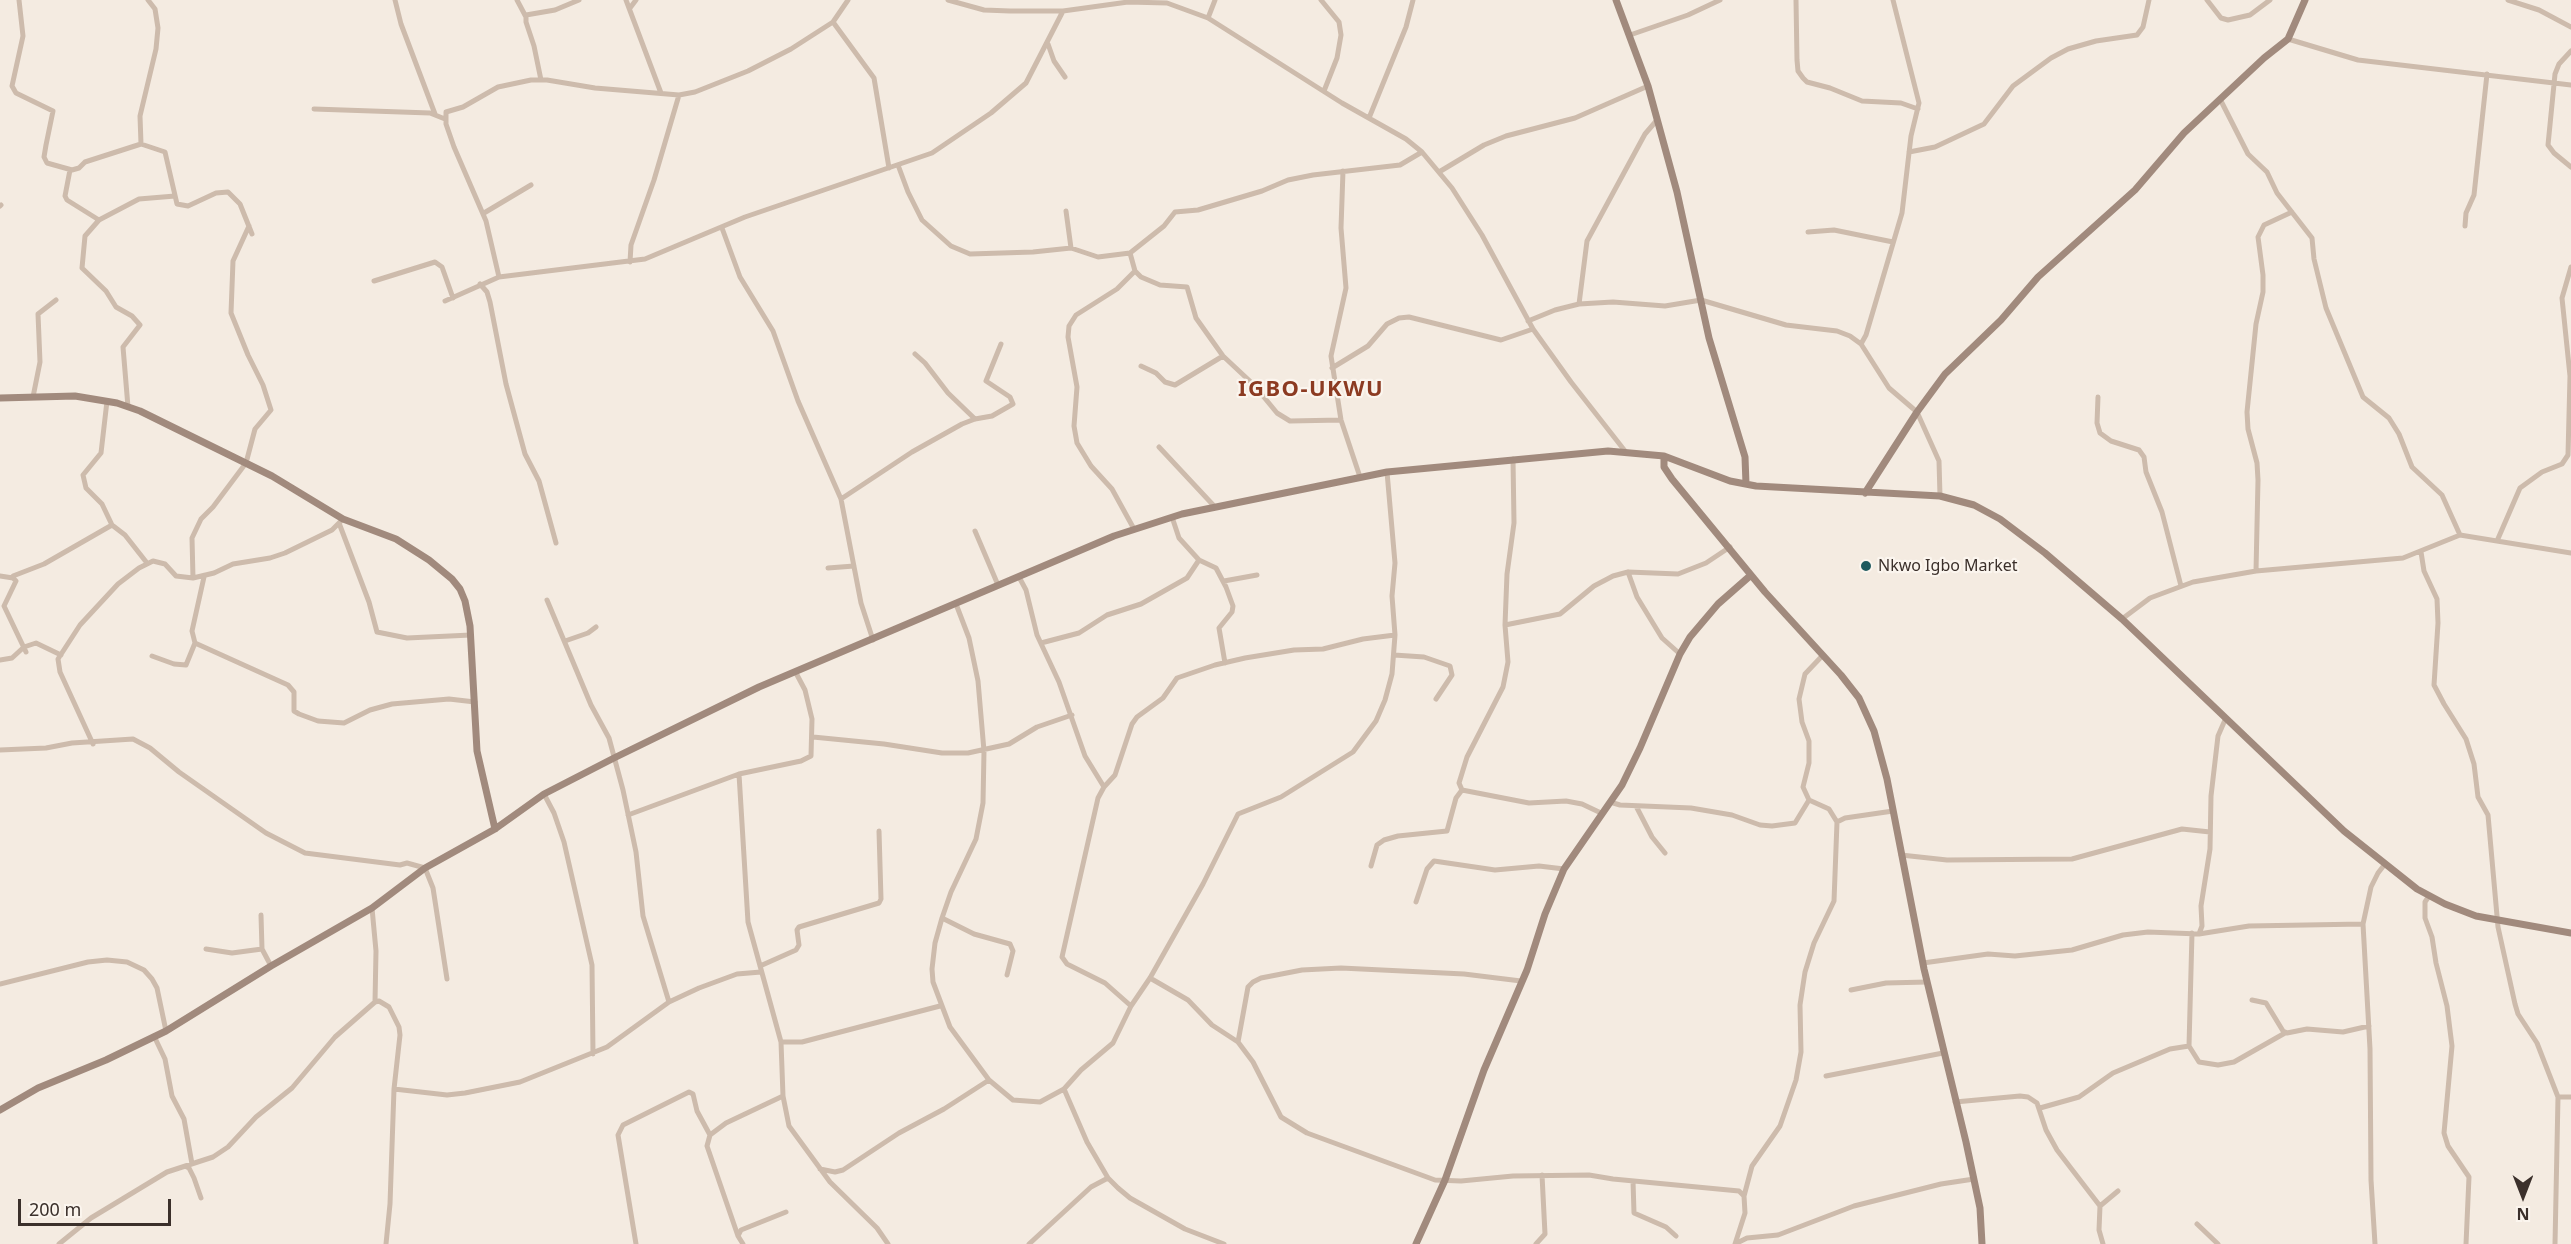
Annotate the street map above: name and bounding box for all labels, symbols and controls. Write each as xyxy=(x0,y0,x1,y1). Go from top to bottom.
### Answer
district label: IGBO-UKWU xyxy=(1238,377,1384,403)
place label: Nkwo Igbo Market xyxy=(1878,556,2018,576)
marker: Nkwo Igbo Market xyxy=(1859,559,1873,573)
north arrow xyxy=(2493,1166,2553,1226)
scale bar xyxy=(21,1187,174,1225)
text: 200 m xyxy=(29,1197,81,1221)
text: N xyxy=(2517,1203,2530,1225)

